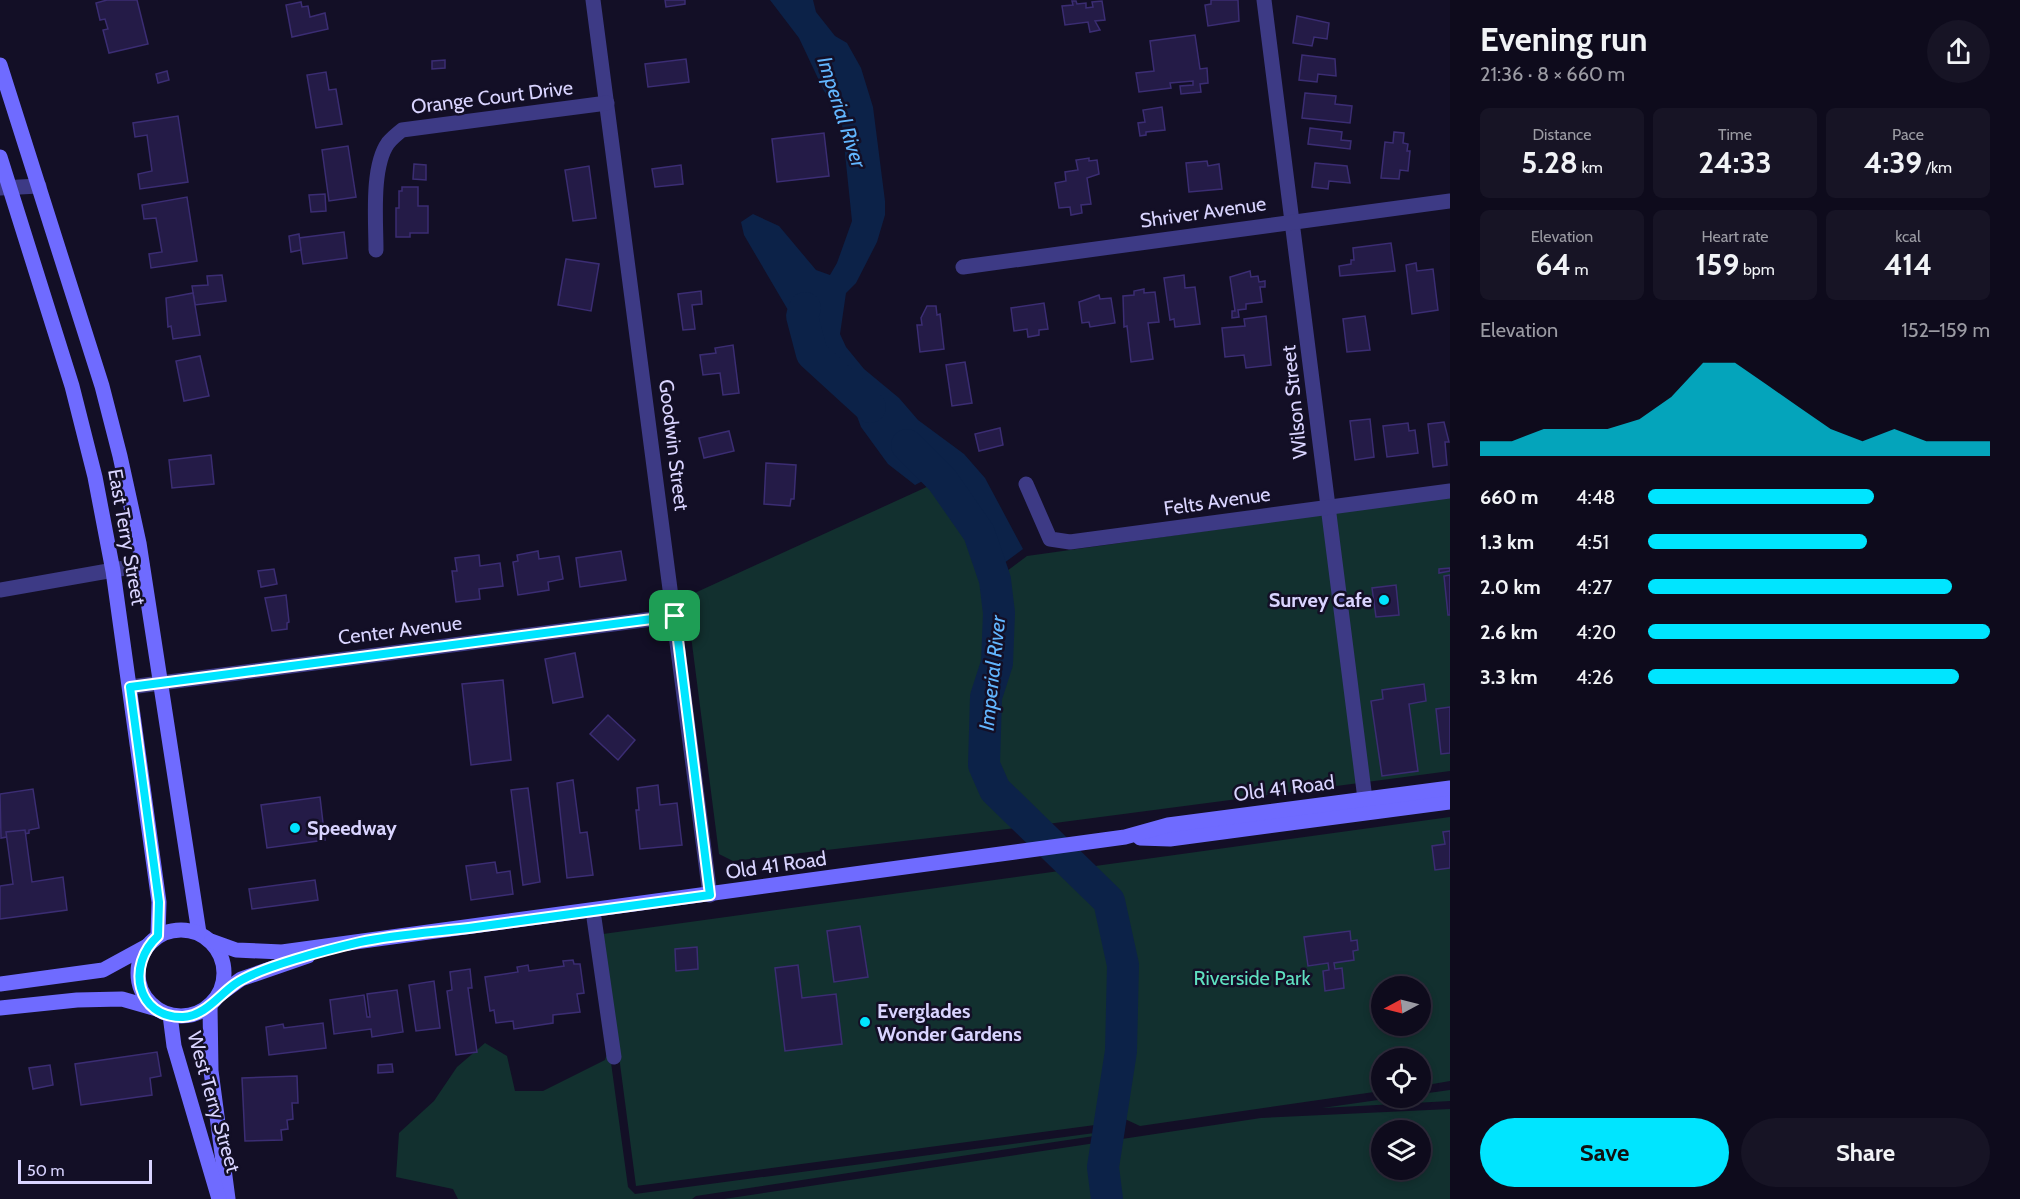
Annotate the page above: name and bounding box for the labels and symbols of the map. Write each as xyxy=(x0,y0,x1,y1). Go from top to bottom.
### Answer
water label: Imperial River xyxy=(812,53,872,172)
street label: Orange Court Drive xyxy=(410,75,574,119)
street label: Shriver Avenue xyxy=(1138,191,1268,233)
street label: Wilson Street xyxy=(1276,344,1312,460)
street label: Goodwin Street xyxy=(654,378,694,512)
street label: East Terry Street xyxy=(103,467,151,607)
street label: Felts Avenue xyxy=(1162,482,1272,520)
place label: Survey Cafe xyxy=(1269,588,1372,612)
pin xyxy=(649,590,700,641)
marker: Survey Cafe xyxy=(1377,593,1391,607)
street label: Center Avenue xyxy=(337,611,463,649)
water label: Imperial River xyxy=(974,613,1011,732)
street label: Old 41 Road xyxy=(1232,770,1336,806)
place label: Speedway xyxy=(307,816,397,840)
marker: Speedway xyxy=(288,821,302,835)
street label: Old 41 Road xyxy=(724,846,828,884)
park label: Riverside Park xyxy=(1194,966,1310,990)
north arrow xyxy=(1371,976,1431,1036)
place label: Everglades Wonder Gardens xyxy=(877,999,1022,1046)
marker: Everglades Wonder Gardens xyxy=(858,1015,872,1029)
street label: West Terry Street xyxy=(182,1029,246,1176)
scale bar xyxy=(18,1157,152,1184)

